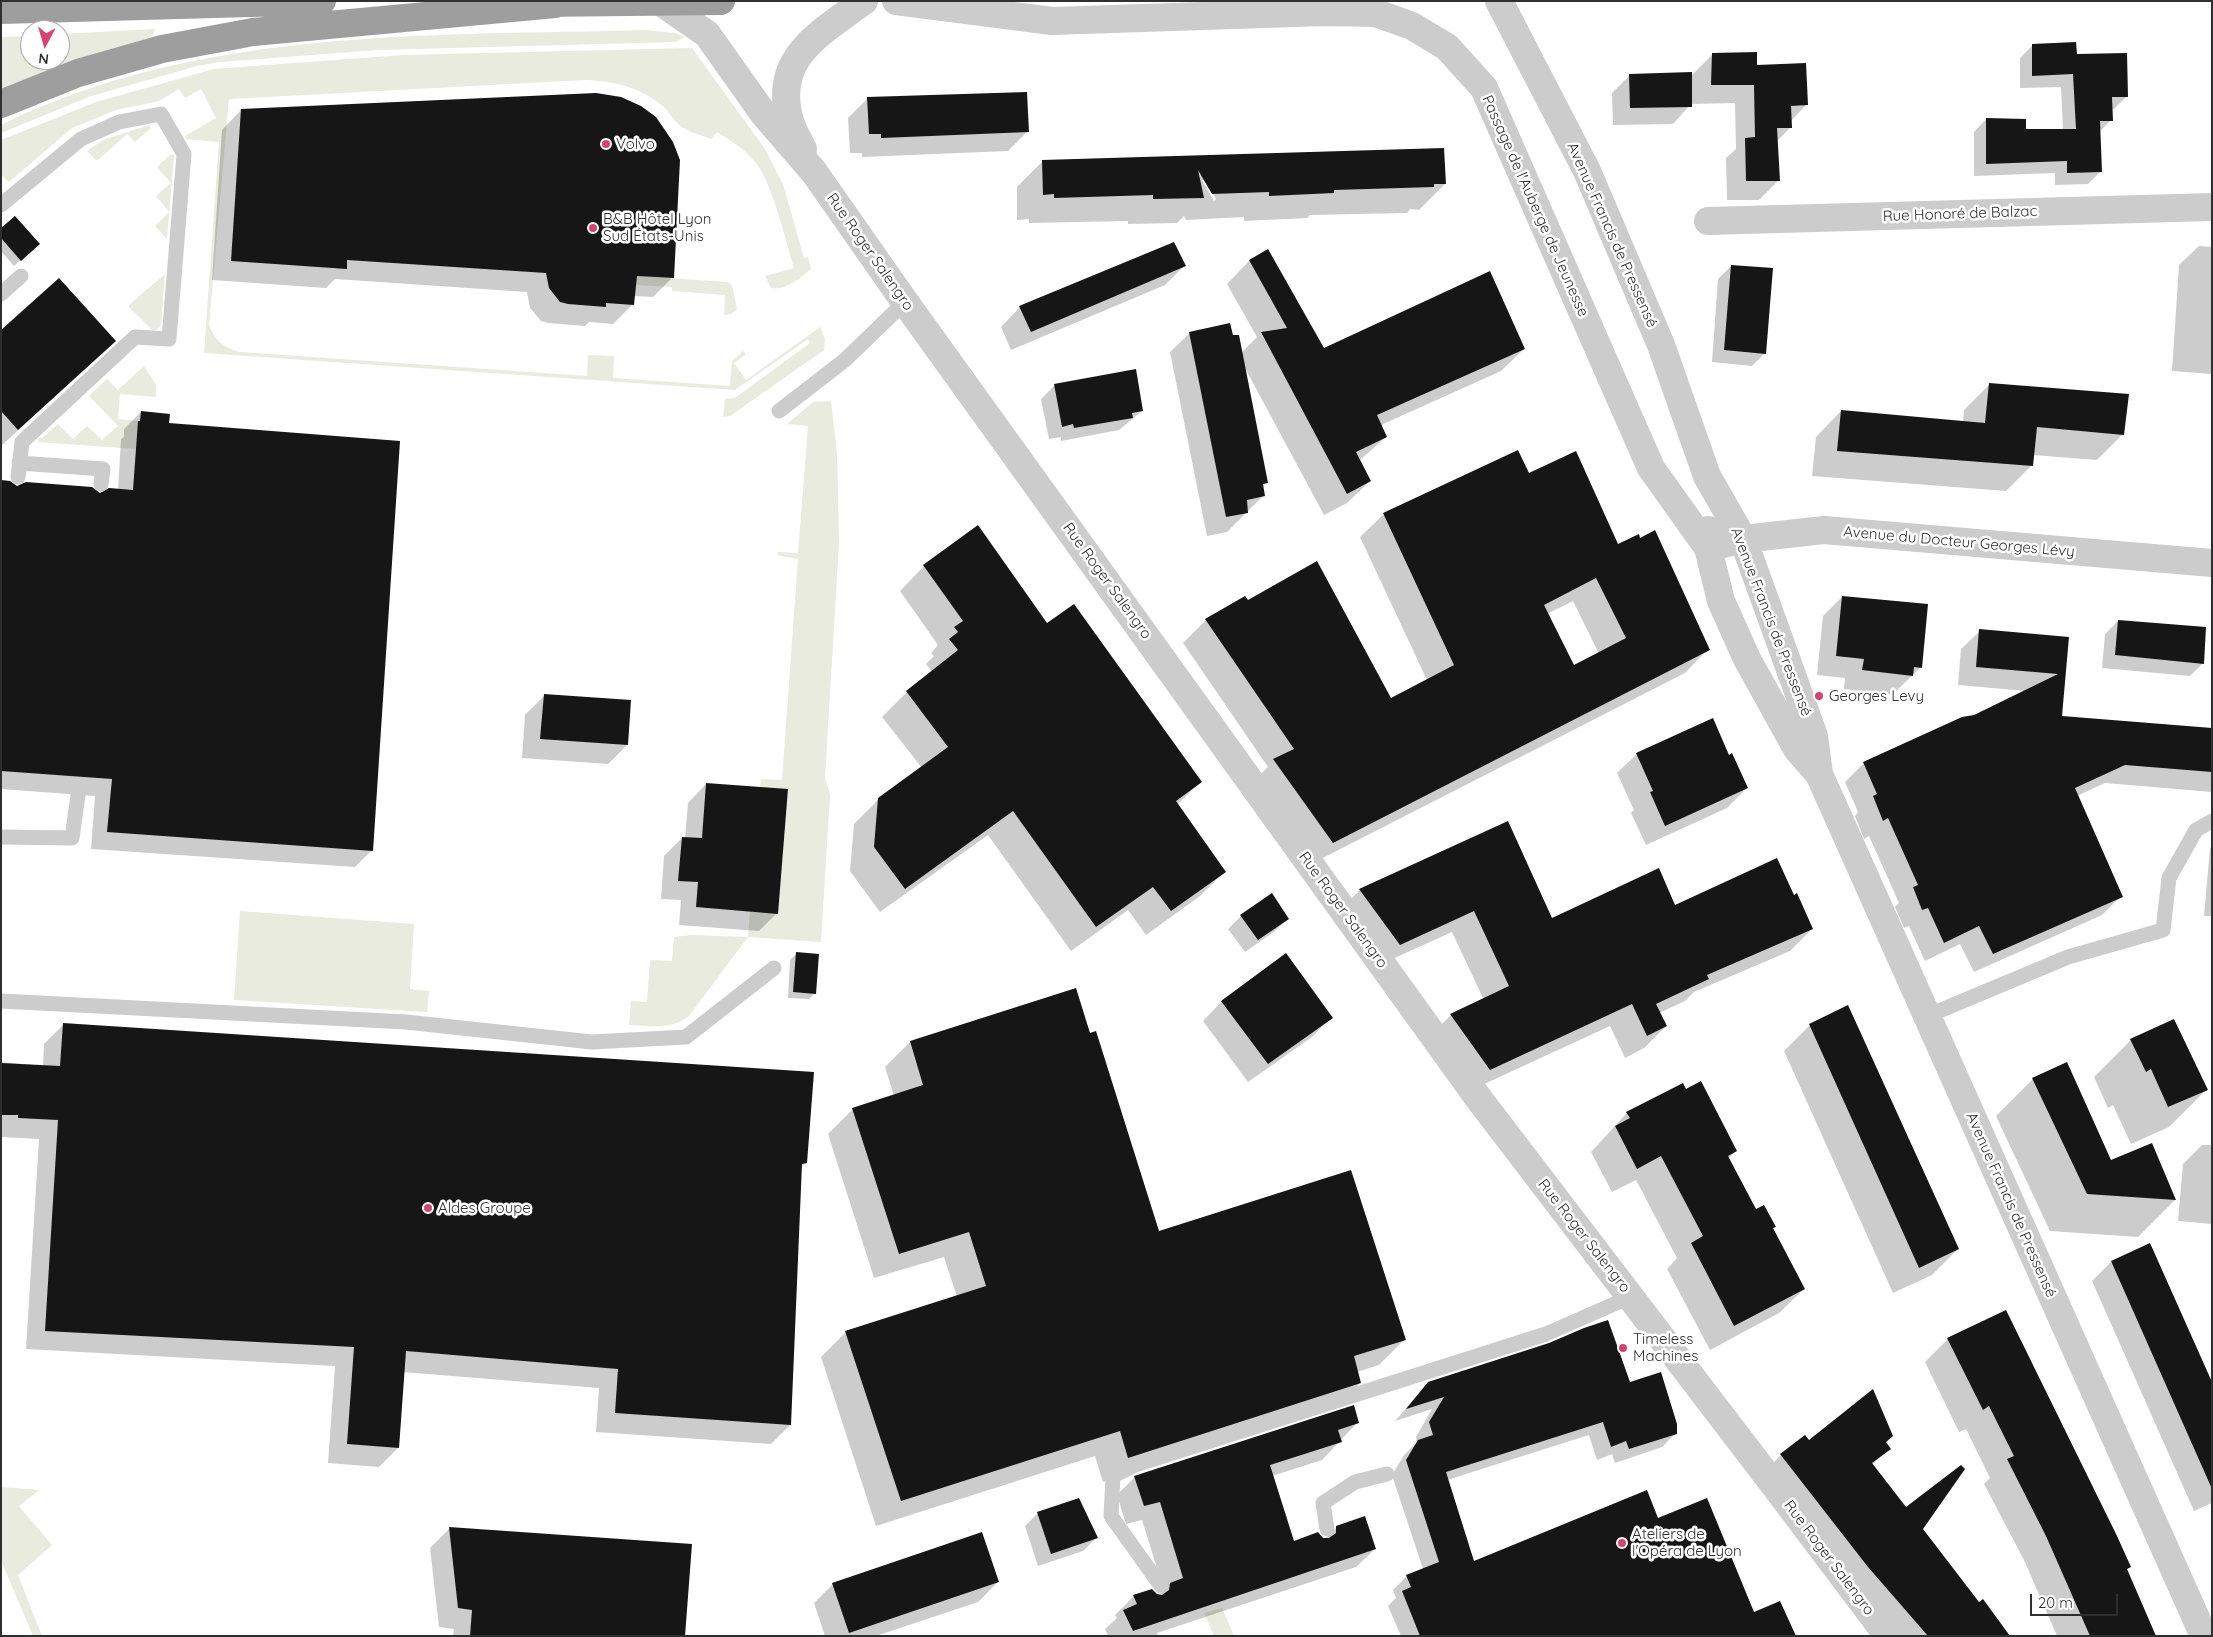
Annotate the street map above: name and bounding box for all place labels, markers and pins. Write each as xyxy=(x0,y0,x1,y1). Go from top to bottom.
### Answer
place label: Volvo xyxy=(616,135,655,153)
marker: Volvo xyxy=(600,138,612,150)
place label: B&B Hôtel Lyon Sud États-Unis xyxy=(603,210,712,245)
marker: B&B Hôtel Lyon Sud États-Unis xyxy=(587,222,599,234)
place label: Georges Levy xyxy=(1829,687,1924,705)
marker: Georges Levy xyxy=(1813,690,1825,702)
place label: Aldes Groupe xyxy=(438,1199,531,1217)
marker: Aldes Groupe xyxy=(422,1202,434,1214)
place label: Timeless Machines xyxy=(1633,1330,1698,1365)
marker: Timeless Machines xyxy=(1617,1342,1629,1354)
place label: Ateliers de l'Opéra de Lyon xyxy=(1632,1525,1742,1560)
marker: Ateliers de l'Opéra de Lyon xyxy=(1616,1537,1628,1549)

